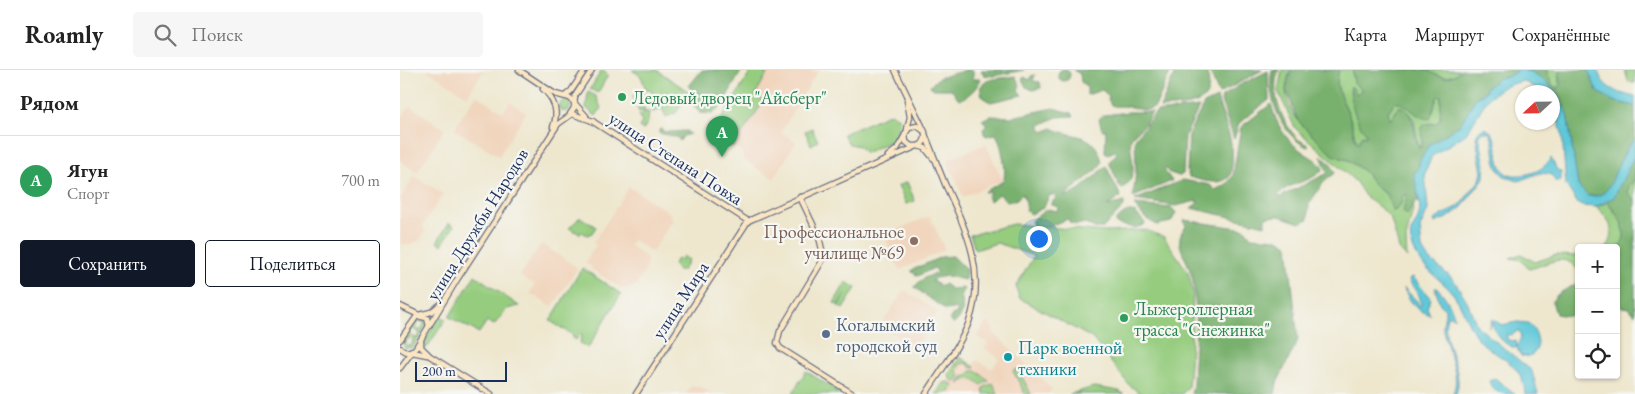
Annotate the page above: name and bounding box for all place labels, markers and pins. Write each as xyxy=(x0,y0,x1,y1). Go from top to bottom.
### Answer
place label: Ледовый дворец "Айсберг" xyxy=(632,86,827,109)
marker: Ледовый дворец "Айсберг" xyxy=(616,91,628,103)
pin: A xyxy=(706,116,738,157)
place label: Профессиональное училище №69 xyxy=(764,220,904,264)
marker: Профессиональное училище №69 xyxy=(908,235,920,247)
place label: Лыжероллерная трасса "Снежинка" xyxy=(1134,297,1270,341)
marker: Лыжероллерная трасса "Снежинка" xyxy=(1118,312,1130,324)
place label: Когалымский городской суд xyxy=(836,313,937,357)
marker: Когалымский городской суд xyxy=(820,328,832,340)
place label: Парк военной техники xyxy=(1018,336,1123,380)
marker: Парк военной техники xyxy=(1002,351,1014,363)

